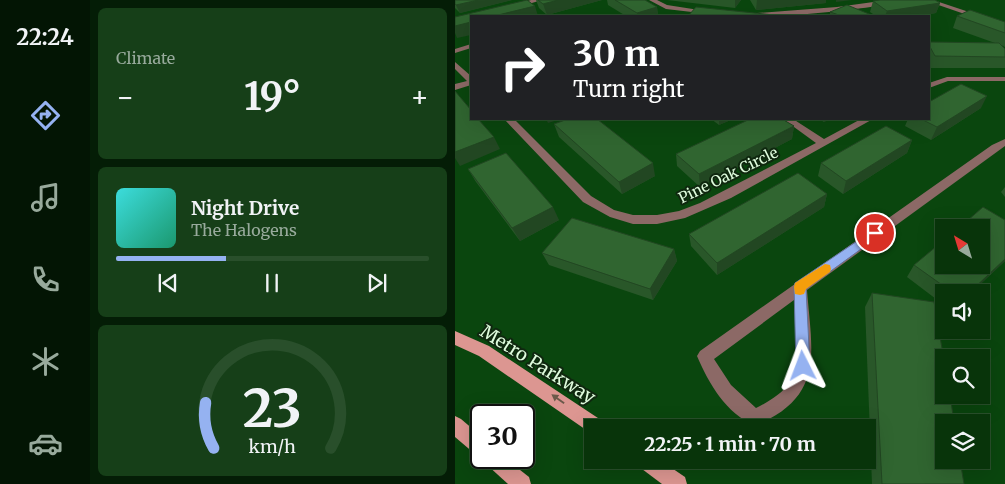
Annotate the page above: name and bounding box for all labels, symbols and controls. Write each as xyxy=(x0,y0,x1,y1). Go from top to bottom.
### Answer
text: 22:24 xyxy=(16,23,74,51)
text: 30 m xyxy=(573,32,659,76)
icon: right xyxy=(490,35,555,100)
text: Climate xyxy=(116,48,175,68)
text: 19° xyxy=(244,73,301,120)
text: Turn right xyxy=(573,75,684,103)
text: − xyxy=(116,79,135,115)
text: + xyxy=(410,79,429,115)
icon: directions xyxy=(28,98,63,133)
street label: Pine Oak Circle xyxy=(675,143,781,207)
icon: music xyxy=(28,180,63,215)
text: Night Drive xyxy=(191,196,299,220)
pin xyxy=(854,212,896,254)
icon: arrive xyxy=(861,219,889,247)
north arrow xyxy=(935,219,990,274)
map controls xyxy=(935,219,990,469)
text: The Halogens xyxy=(191,220,297,240)
icon: phone xyxy=(28,262,63,297)
icon: previous xyxy=(154,269,182,297)
icon: pause xyxy=(258,269,286,297)
icon: next xyxy=(363,269,391,297)
button: sound xyxy=(935,284,990,339)
street label: Metro Parkway xyxy=(476,319,600,409)
position arrow xyxy=(776,339,828,391)
icon: climate xyxy=(28,344,63,379)
button: search xyxy=(935,349,990,404)
text: 23 xyxy=(243,376,302,441)
one-way arrow xyxy=(551,394,565,404)
speed limit sign: 30 xyxy=(470,404,535,469)
button: layers xyxy=(935,414,990,469)
icon: car xyxy=(28,426,63,461)
text: 22:25 · 1 min · 70 m xyxy=(644,432,816,456)
text: km/h xyxy=(249,435,296,458)

